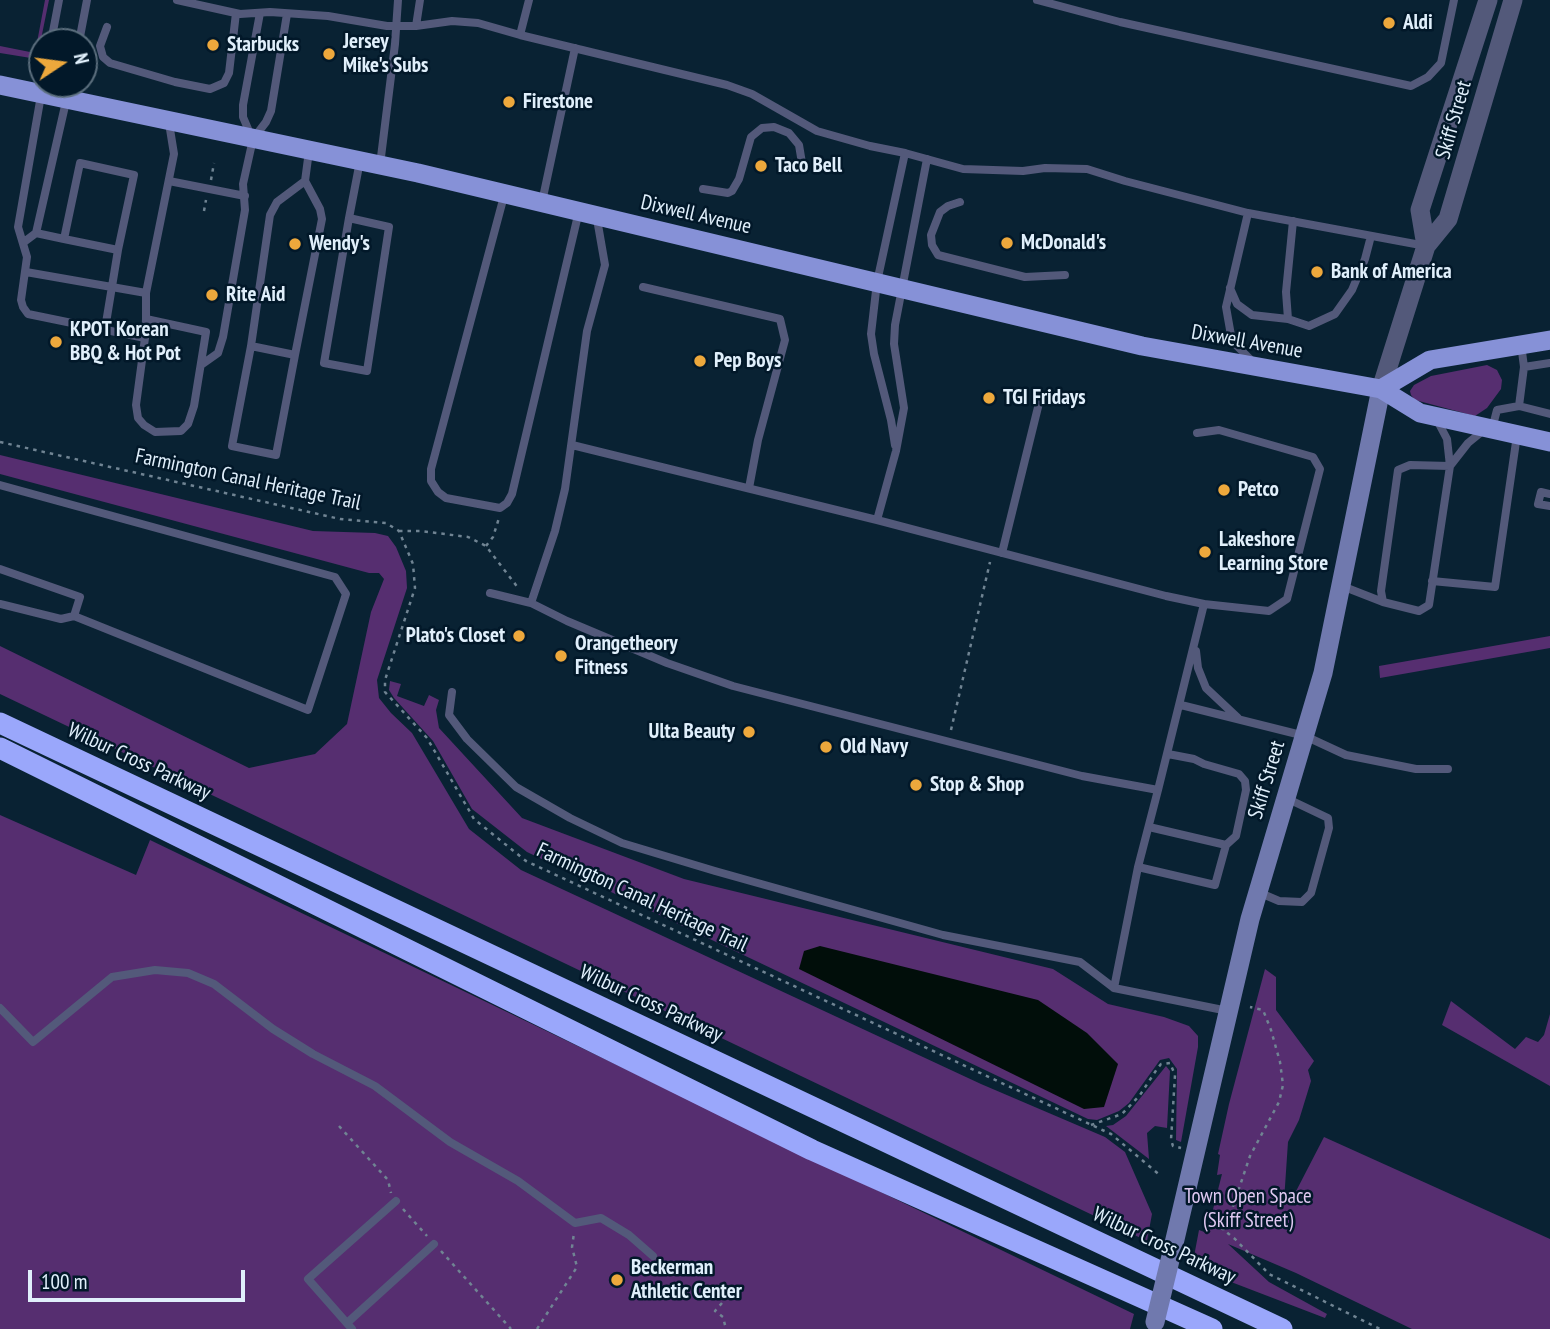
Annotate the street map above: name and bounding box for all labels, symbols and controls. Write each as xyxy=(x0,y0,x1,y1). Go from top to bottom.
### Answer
place label: Aldi xyxy=(1403,10,1433,36)
marker: Aldi xyxy=(1381,15,1397,31)
north arrow xyxy=(28,28,98,98)
place label: Jersey Mike's Subs xyxy=(343,29,428,79)
place label: Starbucks xyxy=(227,32,299,58)
marker: Starbucks xyxy=(205,37,221,53)
marker: Jersey Mike's Subs xyxy=(321,46,337,62)
text: N xyxy=(69,51,94,66)
street label: Skiff Street xyxy=(1431,78,1477,162)
place label: Firestone xyxy=(523,89,593,115)
marker: Firestone xyxy=(501,94,517,110)
place label: Taco Bell xyxy=(775,153,842,179)
marker: Taco Bell xyxy=(753,158,769,174)
street label: Dixwell Avenue xyxy=(638,190,754,240)
place label: McDonald's xyxy=(1021,230,1106,256)
place label: Wendy's xyxy=(309,231,370,257)
marker: McDonald's xyxy=(999,235,1015,251)
marker: Wendy's xyxy=(287,236,303,252)
place label: Bank of America xyxy=(1331,259,1452,285)
marker: Bank of America xyxy=(1309,264,1325,280)
place label: Rite Aid xyxy=(226,282,285,308)
marker: Rite Aid xyxy=(204,287,220,303)
place label: KPOT Korean BBQ & Hot Pot xyxy=(70,317,181,367)
street label: Dixwell Avenue xyxy=(1189,320,1305,364)
marker: KPOT Korean BBQ & Hot Pot xyxy=(48,334,64,350)
place label: Pep Boys xyxy=(714,348,781,374)
marker: Pep Boys xyxy=(692,353,708,369)
place label: TGI Fridays xyxy=(1003,385,1086,411)
marker: TGI Fridays xyxy=(981,390,997,406)
street label: Farmington Canal Heritage Trail xyxy=(133,444,363,516)
place label: Petco xyxy=(1238,477,1279,503)
marker: Petco xyxy=(1216,482,1232,498)
place label: Lakeshore Learning Store xyxy=(1219,527,1328,577)
marker: Lakeshore Learning Store xyxy=(1197,544,1213,560)
place label: Plato's Closet xyxy=(406,623,505,649)
marker: Plato's Closet xyxy=(511,628,527,644)
place label: Orangetheory Fitness xyxy=(575,631,678,681)
marker: Orangetheory Fitness xyxy=(553,648,569,664)
street label: Wilbur Cross Parkway xyxy=(64,718,214,806)
place label: Ulta Beauty xyxy=(649,719,735,745)
marker: Ulta Beauty xyxy=(741,724,757,740)
place label: Old Navy xyxy=(840,734,908,760)
street label: Skiff Street xyxy=(1243,738,1291,822)
marker: Old Navy xyxy=(818,739,834,755)
place label: Stop & Shop xyxy=(930,772,1024,798)
marker: Stop & Shop xyxy=(908,777,924,793)
street label: Farmington Canal Heritage Trail xyxy=(532,838,752,958)
street label: Wilbur Cross Parkway xyxy=(576,960,726,1048)
park label: Town Open Space (Skiff Street) xyxy=(1184,1184,1312,1234)
street label: Wilbur Cross Parkway xyxy=(1089,1202,1239,1290)
place label: Beckerman Athletic Center xyxy=(631,1255,742,1305)
scale bar xyxy=(32,1256,248,1300)
text: 100 m xyxy=(41,1268,87,1295)
marker: Beckerman Athletic Center xyxy=(609,1272,625,1288)

